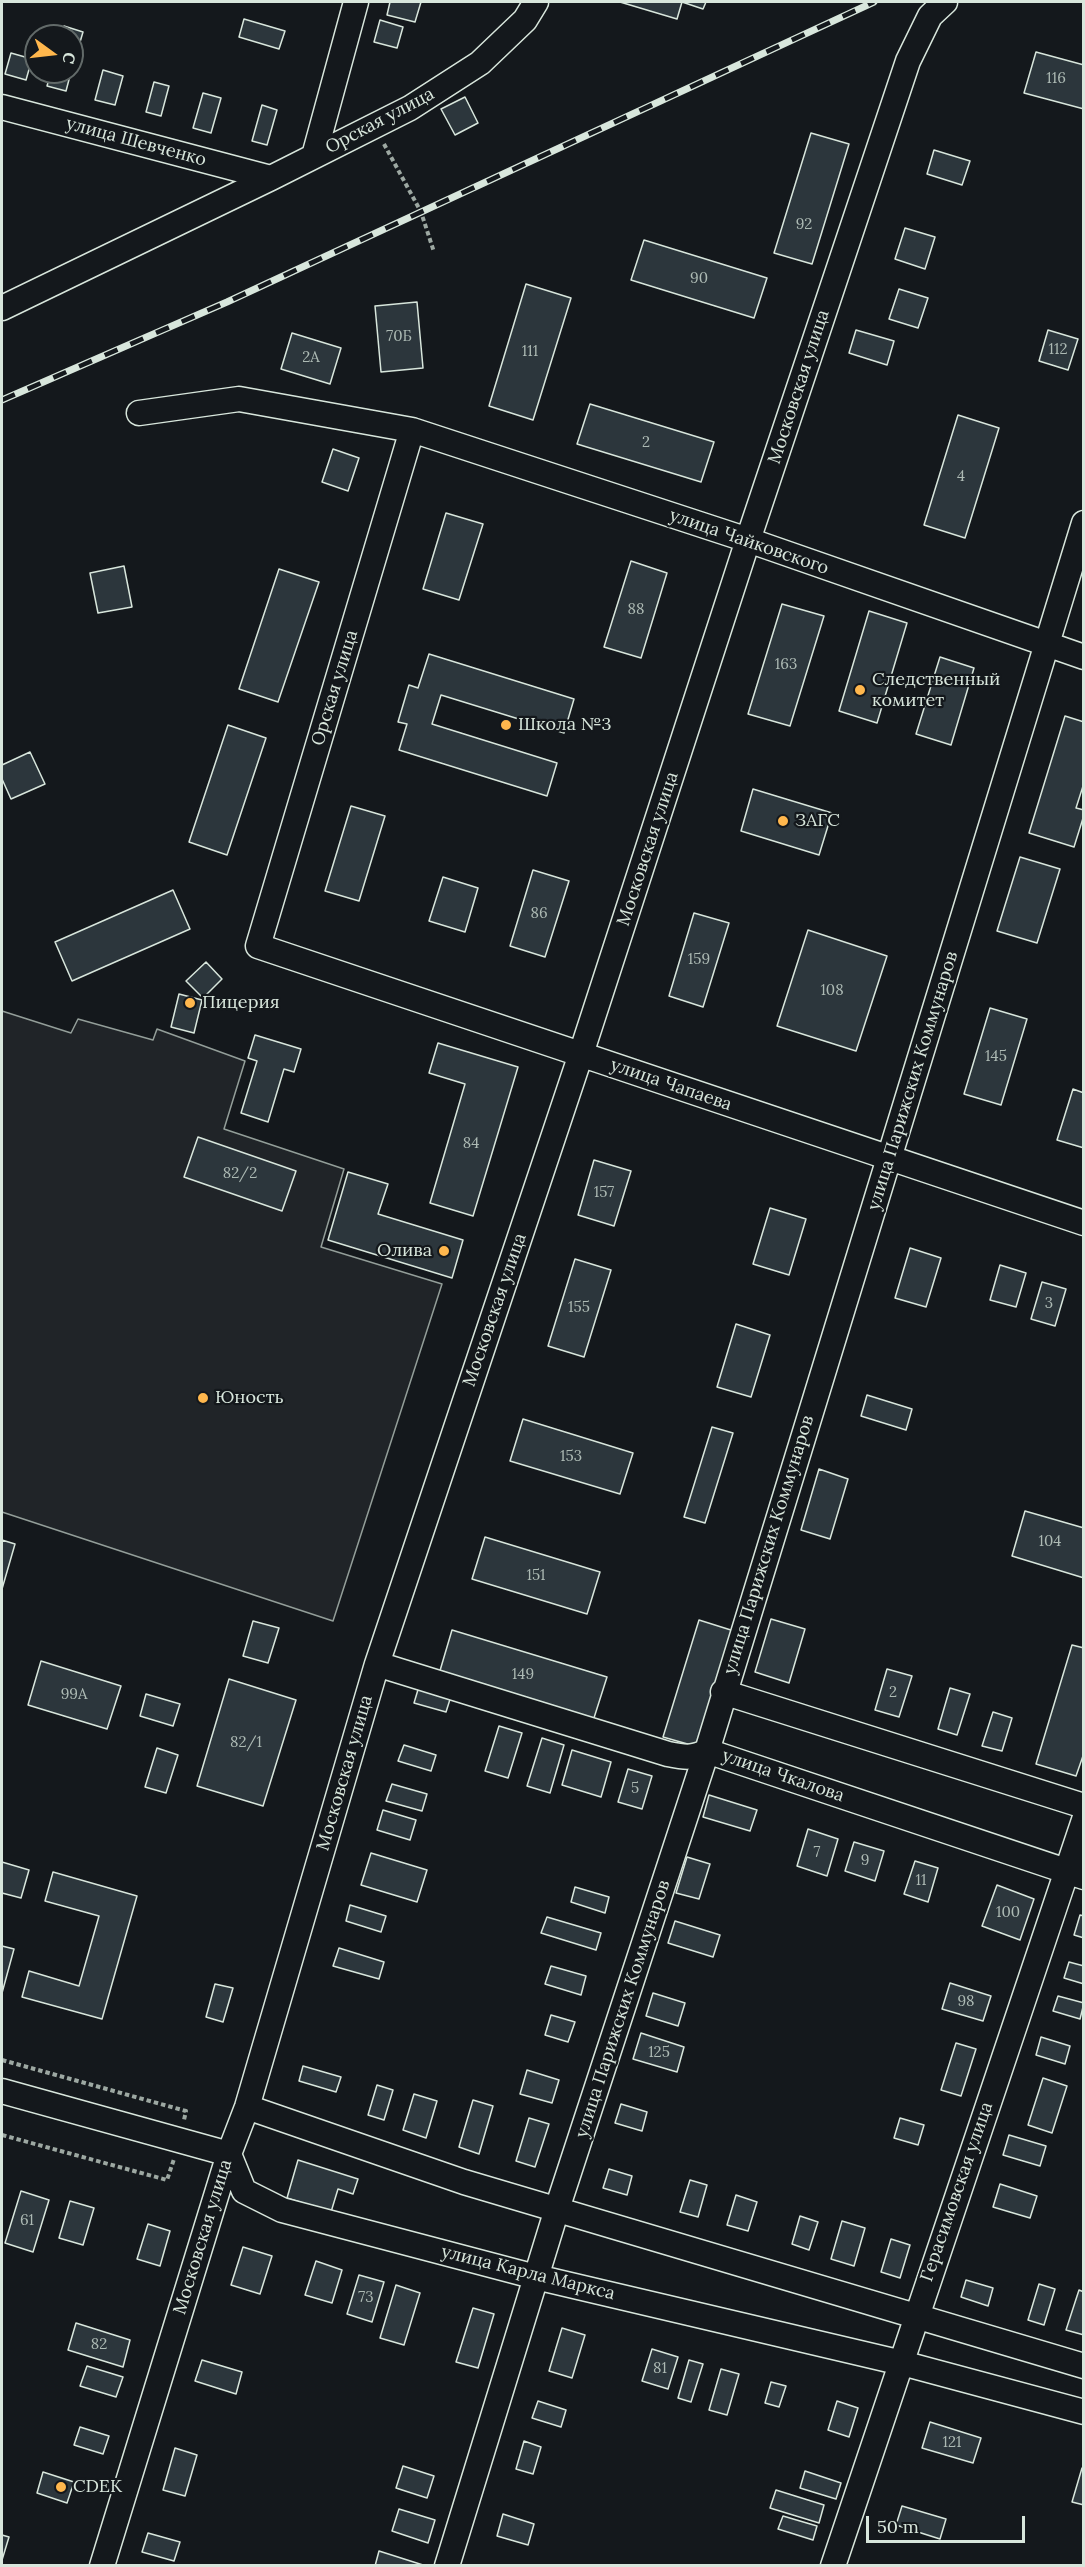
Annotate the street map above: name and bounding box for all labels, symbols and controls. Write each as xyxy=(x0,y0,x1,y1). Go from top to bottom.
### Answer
north arrow xyxy=(24,24,84,84)
text: С xyxy=(58,50,81,66)
house number: 116 xyxy=(1046,70,1066,88)
street label: Орская улица xyxy=(322,83,438,159)
street label: улица Шевченко xyxy=(63,113,209,171)
house number: 92 xyxy=(796,216,812,234)
house number: 90 xyxy=(690,270,708,288)
street label: Московская улица xyxy=(764,307,834,467)
house number: 70Б xyxy=(386,328,412,346)
house number: 112 xyxy=(1049,341,1067,359)
house number: 111 xyxy=(522,343,538,361)
house number: 2А xyxy=(302,349,320,367)
house number: 2 xyxy=(642,434,650,452)
house number: 4 xyxy=(957,468,965,486)
street label: улица Чайковского xyxy=(666,505,832,579)
house number: 88 xyxy=(628,601,644,619)
street label: Орская улица xyxy=(307,628,363,748)
house number: 163 xyxy=(775,656,797,674)
place label: Следственный комитет xyxy=(872,669,1000,712)
marker: Следственный комитет xyxy=(853,683,867,697)
place label: Школа №3 xyxy=(518,714,612,736)
marker: Школа №3 xyxy=(499,718,513,732)
street label: Московская улица xyxy=(613,769,683,929)
place label: ЗАГС xyxy=(795,810,840,832)
marker: ЗАГС xyxy=(776,814,790,828)
house number: 86 xyxy=(530,905,548,923)
street label: улица Парижских Коммунаров xyxy=(863,949,963,1213)
house number: 159 xyxy=(688,951,710,969)
house number: 108 xyxy=(820,982,844,1000)
place label: Пицерия xyxy=(202,992,279,1014)
marker: Пицерия xyxy=(183,996,197,1010)
house number: 145 xyxy=(985,1048,1007,1066)
street label: улица Чапаева xyxy=(607,1054,735,1116)
house number: 84 xyxy=(463,1135,479,1153)
house number: 82/2 xyxy=(223,1165,257,1183)
house number: 157 xyxy=(594,1184,614,1202)
street label: Московская улица xyxy=(459,1230,531,1390)
place label: Олива xyxy=(377,1240,432,1262)
marker: Олива xyxy=(437,1244,451,1258)
house number: 3 xyxy=(1045,1295,1053,1313)
house number: 155 xyxy=(568,1299,590,1317)
place label: Юность xyxy=(215,1387,284,1409)
marker: Юность xyxy=(196,1391,210,1405)
street label: улица Парижских Коммунаров xyxy=(719,1413,819,1677)
house number: 153 xyxy=(560,1448,582,1466)
house number: 104 xyxy=(1039,1533,1061,1551)
house number: 151 xyxy=(526,1567,546,1585)
house number: 149 xyxy=(512,1666,534,1684)
house number: 2 xyxy=(889,1684,897,1702)
house number: 99А xyxy=(61,1686,87,1704)
street label: Московская улица xyxy=(312,1693,378,1853)
house number: 82/1 xyxy=(230,1734,262,1752)
street label: улица Чкалова xyxy=(719,1745,847,1807)
house number: 5 xyxy=(631,1780,639,1798)
house number: 7 xyxy=(814,1844,820,1862)
house number: 9 xyxy=(861,1852,869,1870)
house number: 11 xyxy=(916,1872,926,1890)
street label: улица Парижских Коммунаров xyxy=(571,1877,675,2141)
house number: 100 xyxy=(996,1904,1020,1922)
house number: 98 xyxy=(957,1993,975,2011)
house number: 125 xyxy=(648,2044,670,2062)
street label: Герасимовская улица xyxy=(916,2099,998,2285)
street label: Московская улица xyxy=(169,2157,237,2317)
house number: 61 xyxy=(20,2212,34,2230)
street label: улица Карла Маркса xyxy=(439,2241,617,2305)
house number: 73 xyxy=(358,2289,374,2307)
house number: 82 xyxy=(91,2336,107,2354)
house number: 81 xyxy=(653,2360,667,2378)
house number: 121 xyxy=(943,2434,961,2452)
place label: CDEK xyxy=(73,2476,122,2498)
marker: CDEK xyxy=(54,2480,68,2494)
scale bar xyxy=(869,2504,1028,2542)
text: 50 m xyxy=(877,2515,919,2538)

